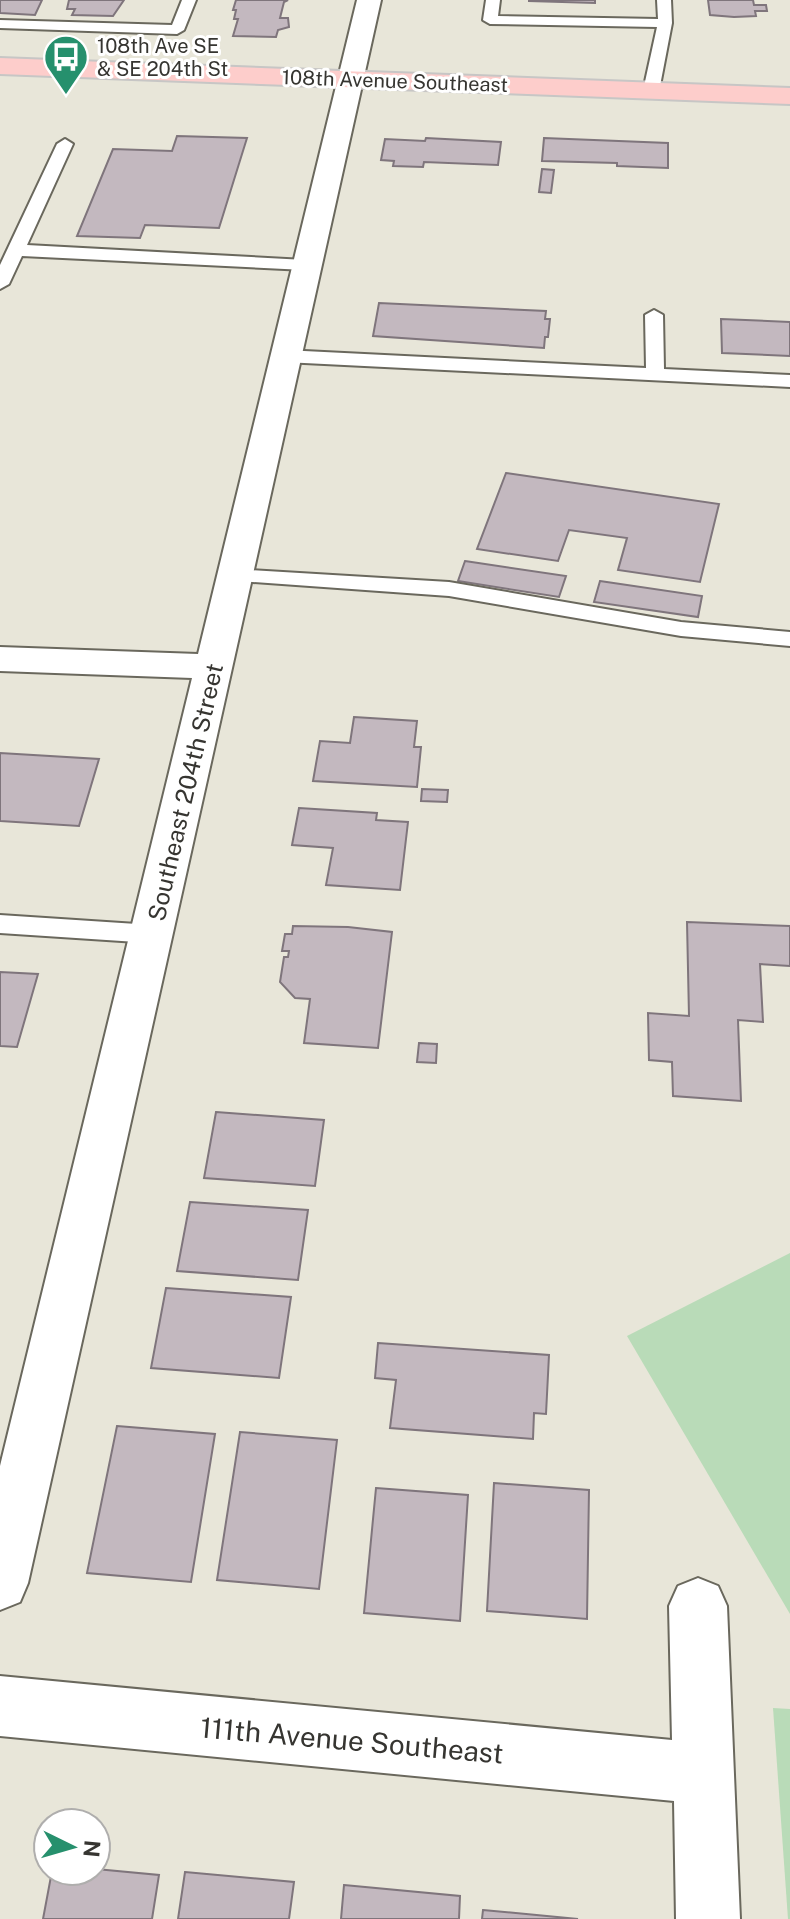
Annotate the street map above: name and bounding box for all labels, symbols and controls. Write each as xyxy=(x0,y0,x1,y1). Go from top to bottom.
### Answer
bus stop icon: 108th Ave SE & SE 204th St xyxy=(42,33,90,96)
place label: 108th Ave SE & SE 204th St xyxy=(97,34,228,81)
street label: 108th Avenue Southeast xyxy=(282,65,508,97)
street label: Southeast 204th Street xyxy=(142,660,228,924)
street label: 111th Avenue Southeast xyxy=(199,1710,505,1770)
north arrow xyxy=(32,1807,112,1887)
text: N xyxy=(78,1839,106,1858)

